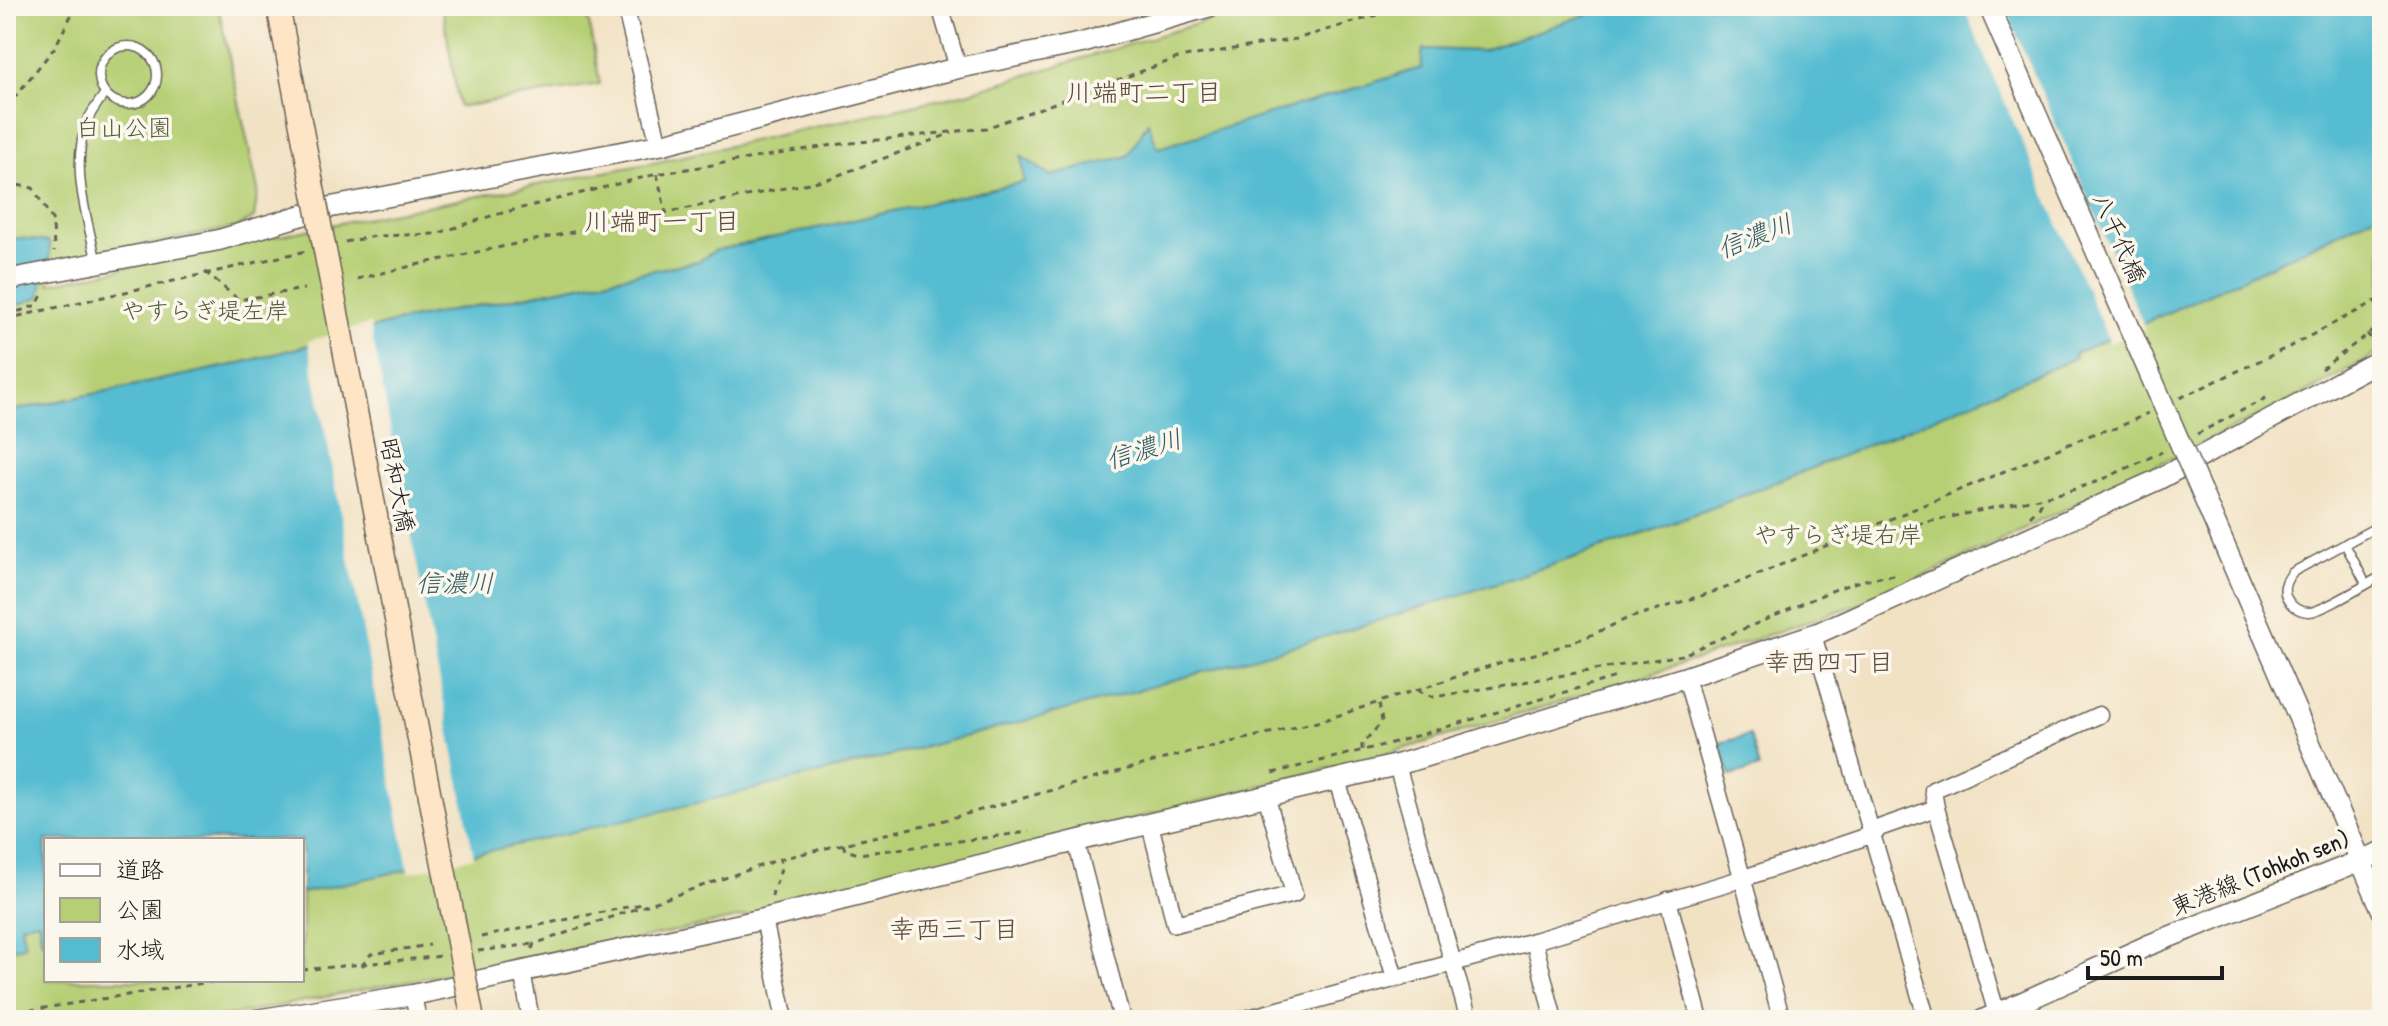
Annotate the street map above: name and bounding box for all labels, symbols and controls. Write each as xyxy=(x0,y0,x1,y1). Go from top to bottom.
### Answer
district label: 川端町二丁目 xyxy=(1066,74,1222,109)
park label: 白山公園 xyxy=(76,111,172,143)
street label: 八千代橋 xyxy=(2086,187,2154,288)
district label: 川端町一丁目 xyxy=(584,203,740,238)
water label: 信濃川 xyxy=(1712,205,1798,266)
park label: やすらぎ堤左岸 xyxy=(121,294,289,326)
water label: 信濃川 xyxy=(1101,420,1186,477)
street label: 昭和大橋 xyxy=(373,435,423,535)
park label: やすらぎ堤右岸 xyxy=(1754,518,1922,550)
water label: 信濃川 xyxy=(416,565,494,600)
district label: 幸西四丁目 xyxy=(1764,644,1894,679)
street label: 東港線 (Tohkoh sen) xyxy=(2165,822,2354,923)
legend xyxy=(44,838,304,982)
text: 道路 xyxy=(116,853,164,885)
text: 公園 xyxy=(116,893,164,925)
district label: 幸西三丁目 xyxy=(889,911,1019,946)
scale bar xyxy=(2088,930,2222,980)
text: 水域 xyxy=(116,933,164,965)
text: 50 m xyxy=(2100,941,2143,973)

